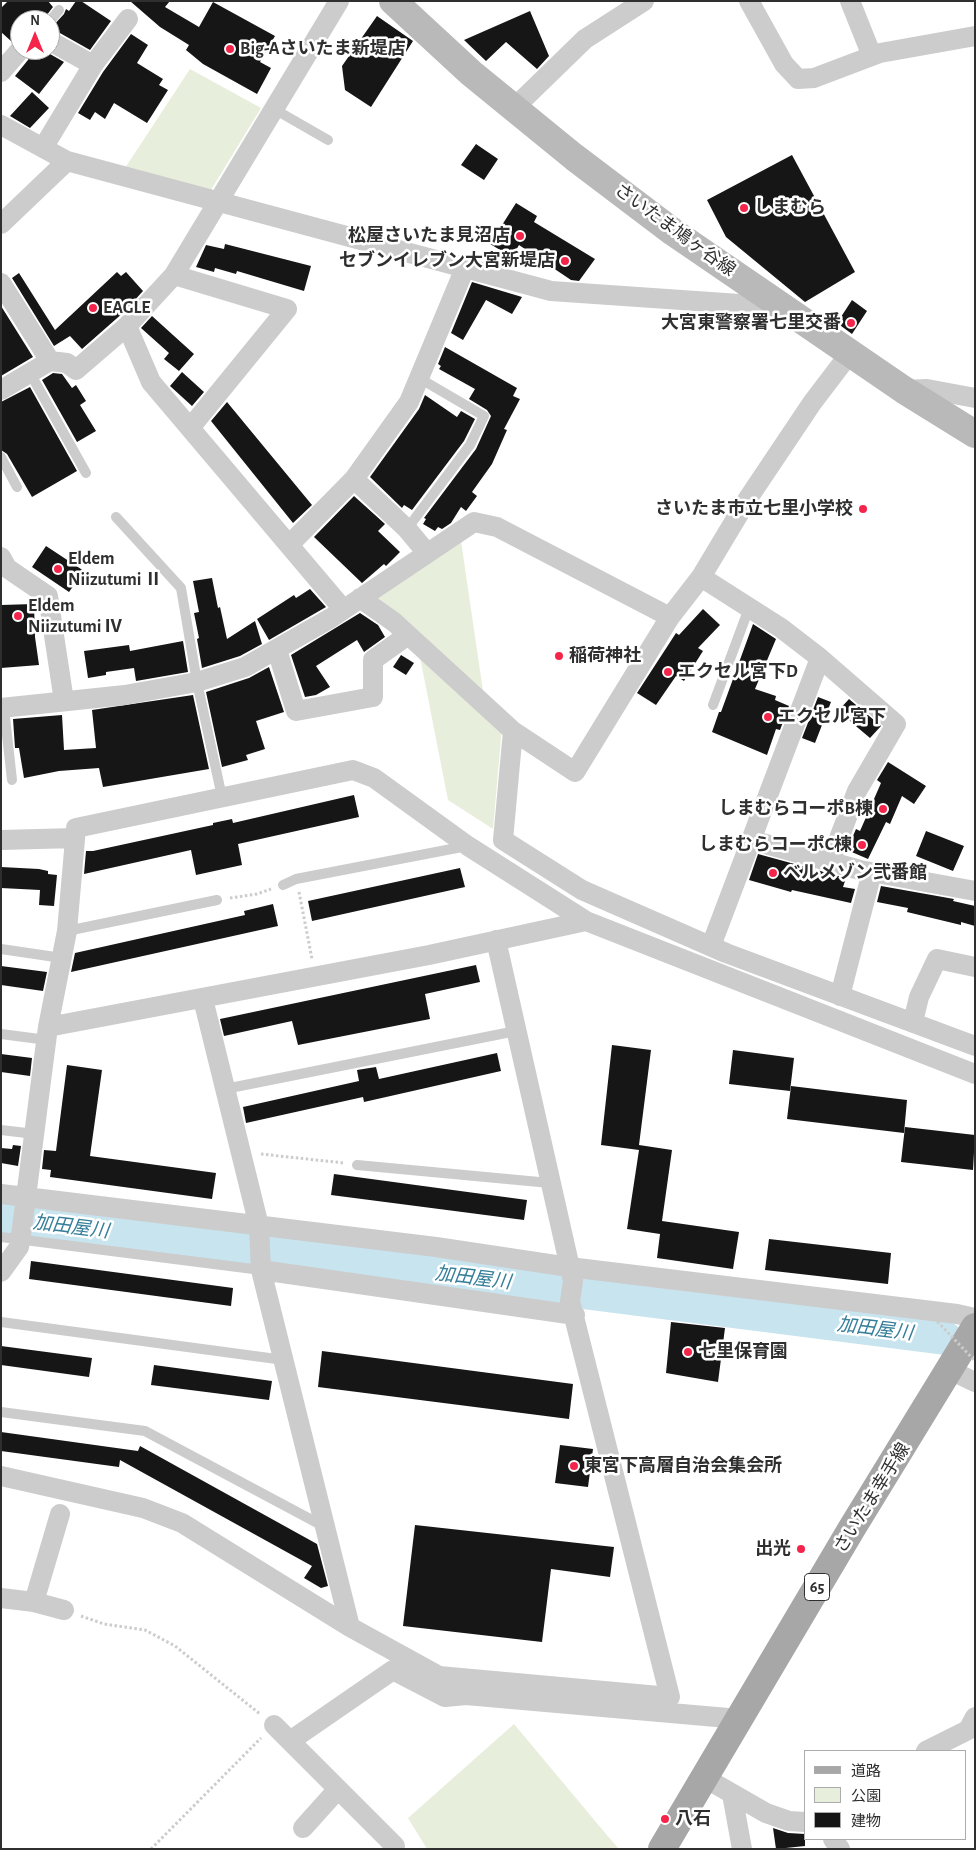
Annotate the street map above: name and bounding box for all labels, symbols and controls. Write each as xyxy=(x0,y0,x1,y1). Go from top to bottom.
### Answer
north arrow xyxy=(10,10,60,60)
text: N xyxy=(30,14,40,28)
place label: Big-Aさいたま新堤店 xyxy=(240,38,406,60)
marker: Big-Aさいたま新堤店 xyxy=(224,43,236,55)
street label: さいたま鳩ヶ谷線 xyxy=(610,179,740,281)
place label: しまむら xyxy=(754,197,826,219)
marker: しまむら xyxy=(738,202,750,214)
place label: 松屋さいたま見沼店 xyxy=(348,225,510,247)
marker: 松屋さいたま見沼店 xyxy=(514,230,526,242)
place label: セブンイレブン大宮新堤店 xyxy=(339,250,555,272)
marker: セブンイレブン大宮新堤店 xyxy=(559,255,571,267)
place label: EAGLE xyxy=(103,297,150,319)
marker: EAGLE xyxy=(87,302,99,314)
place label: 大宮東警察署七里交番 xyxy=(661,312,841,334)
marker: 大宮東警察署七里交番 xyxy=(845,317,857,329)
place label: さいたま市立七里小学校 xyxy=(655,498,853,520)
marker: さいたま市立七里小学校 xyxy=(857,503,869,515)
place label: Eldem Niizutumi Ⅱ xyxy=(68,548,162,590)
marker: Eldem Niizutumi Ⅱ xyxy=(52,563,64,575)
place label: Eldem Niizutumi Ⅳ xyxy=(28,595,122,638)
marker: Eldem Niizutumi Ⅳ xyxy=(12,610,24,622)
place label: 稲荷神社 xyxy=(569,645,641,667)
marker: 稲荷神社 xyxy=(553,650,565,662)
place label: エクセル宮下D xyxy=(678,661,798,683)
marker: エクセル宮下D xyxy=(662,666,674,678)
place label: エクセル宮下 xyxy=(778,706,886,728)
marker: エクセル宮下 xyxy=(762,711,774,723)
place label: しまむらコーポB棟 xyxy=(719,798,873,820)
marker: しまむらコーポB棟 xyxy=(877,803,889,815)
place label: しまむらコーポC棟 xyxy=(699,834,852,856)
marker: しまむらコーポC棟 xyxy=(856,839,868,851)
place label: ベルメゾン弐番館 xyxy=(783,862,927,884)
marker: ベルメゾン弐番館 xyxy=(767,867,779,879)
water label: 加田屋川 xyxy=(32,1211,110,1243)
water label: 加田屋川 xyxy=(434,1262,512,1294)
water label: 加田屋川 xyxy=(836,1313,914,1345)
place label: 七里保育園 xyxy=(698,1341,788,1363)
marker: 七里保育園 xyxy=(682,1346,694,1358)
street label: さいたま幸手線 xyxy=(829,1439,915,1557)
place label: 東宮下高層自治会集会所 xyxy=(584,1455,782,1477)
marker: 東宮下高層自治会集会所 xyxy=(568,1460,580,1472)
place label: 出光 xyxy=(755,1538,791,1560)
marker: 出光 xyxy=(795,1543,807,1555)
road number: 65 xyxy=(804,1574,830,1600)
legend xyxy=(804,1750,966,1840)
text: 道路 xyxy=(851,1764,881,1779)
text: 公園 xyxy=(851,1789,881,1804)
place label: 八石 xyxy=(675,1808,711,1830)
marker: 八石 xyxy=(659,1813,671,1825)
text: 建物 xyxy=(851,1814,881,1829)

